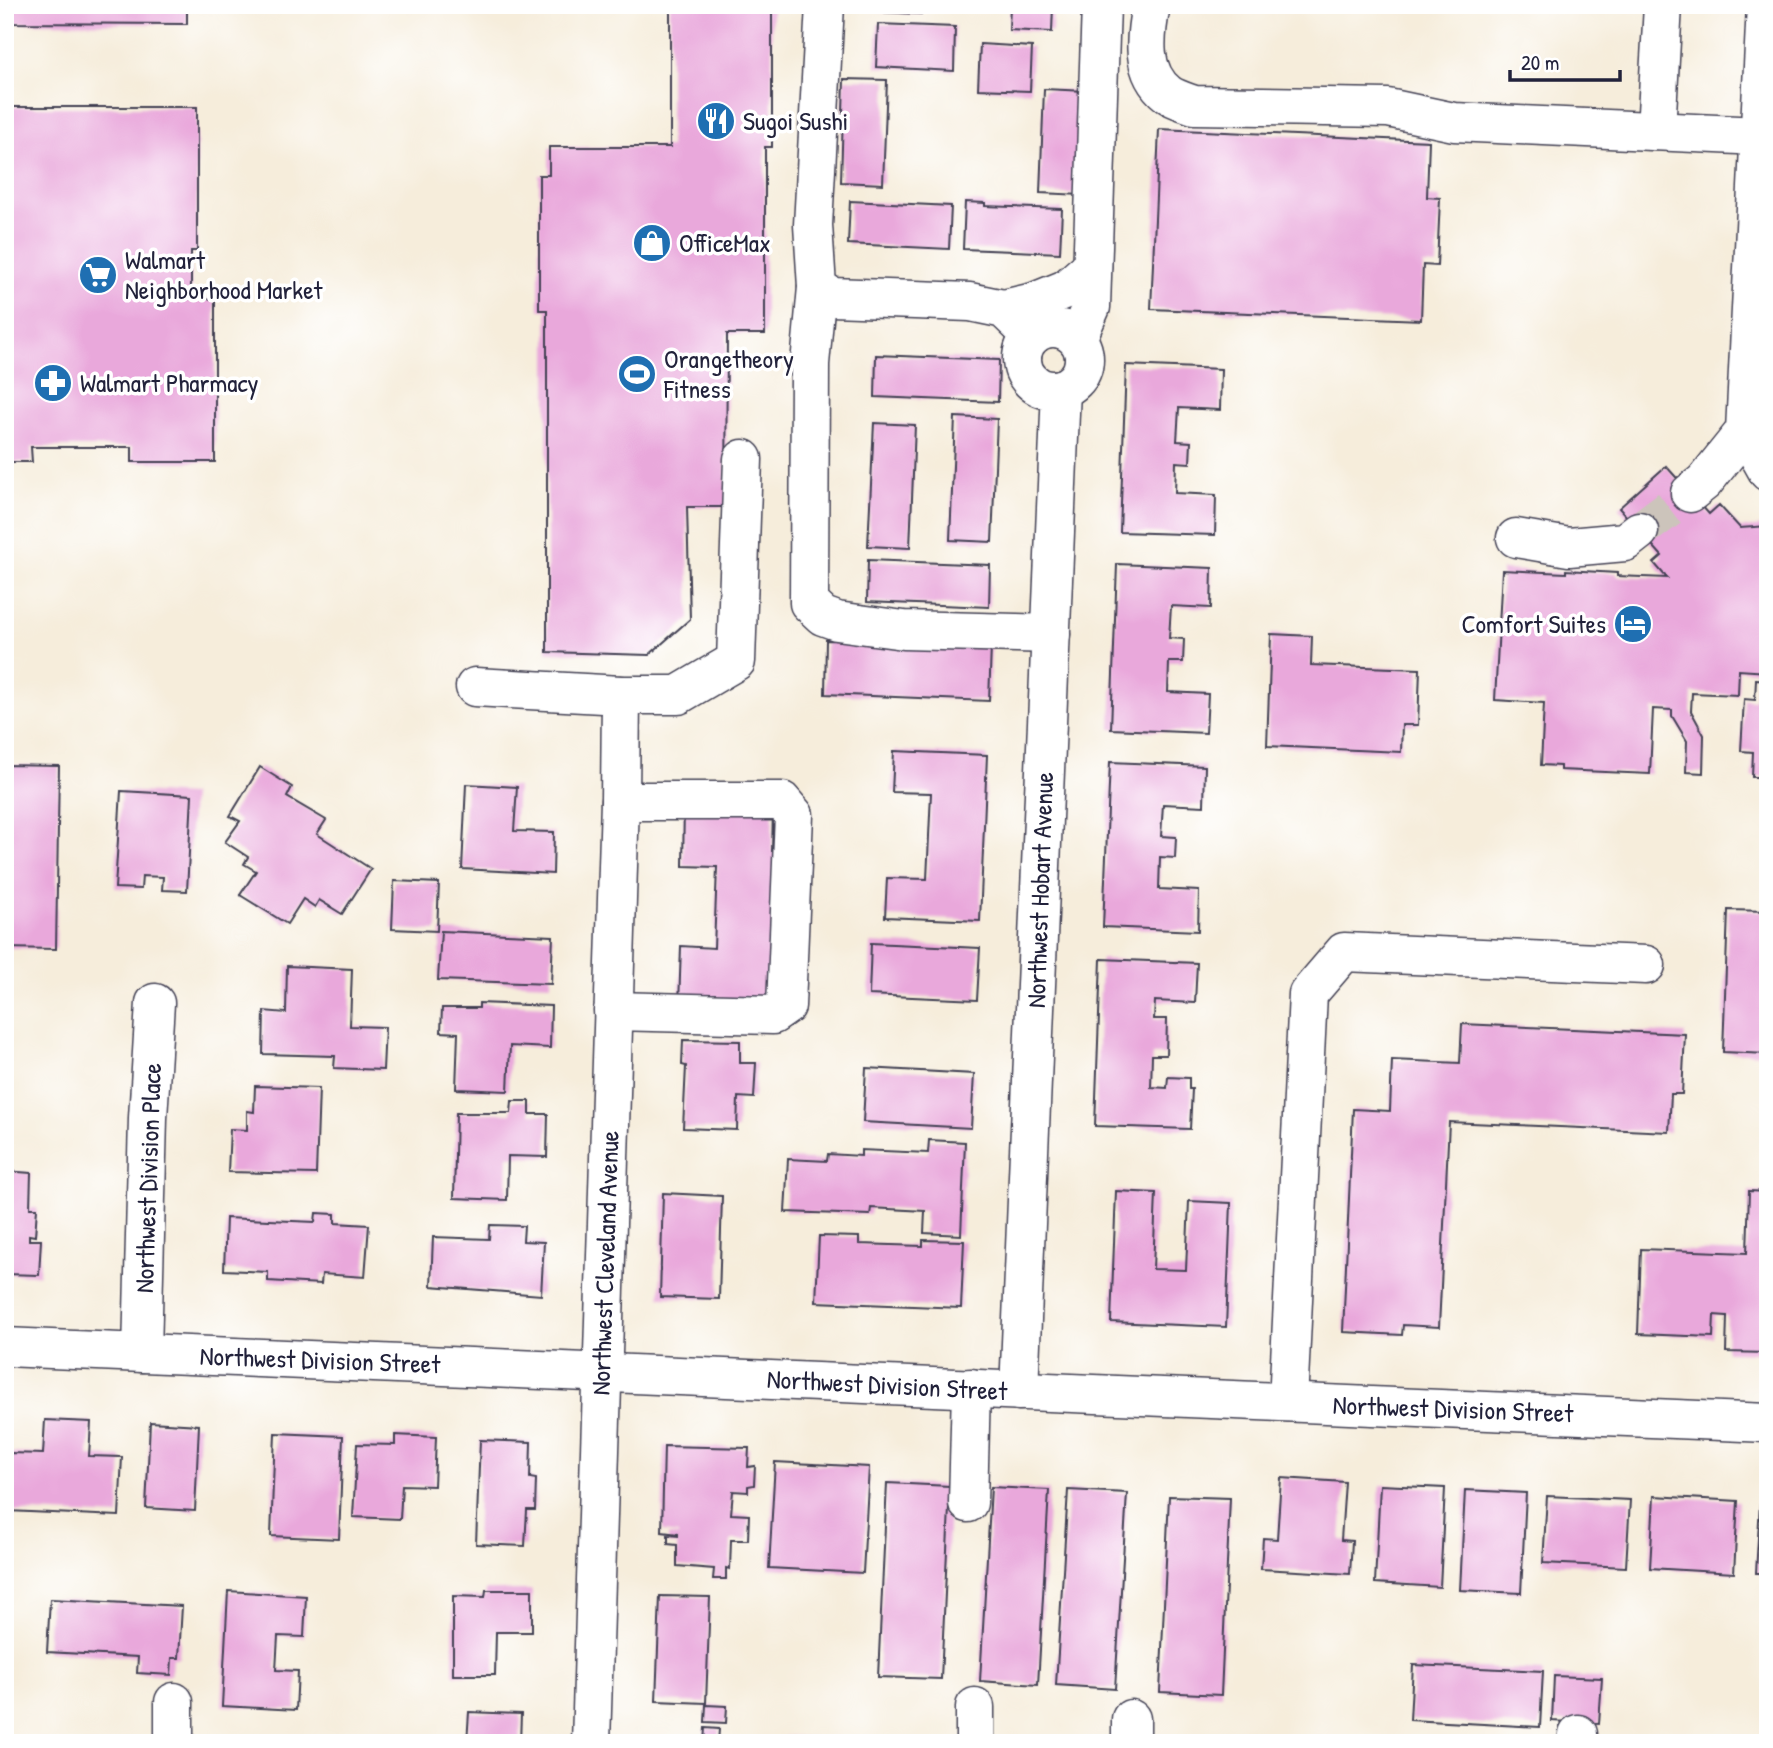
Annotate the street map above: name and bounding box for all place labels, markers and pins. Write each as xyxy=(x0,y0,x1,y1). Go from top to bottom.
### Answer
restaurant icon: Sugoi Sushi xyxy=(695,100,737,142)
place label: Sugoi Sushi xyxy=(743,103,848,138)
shop icon: OfficeMax xyxy=(631,222,673,264)
place label: OfficeMax xyxy=(679,225,771,260)
place label: Walmart Neighborhood Market xyxy=(125,242,324,307)
supermarket icon: Walmart Neighborhood Market xyxy=(77,254,119,296)
place label: Orangetheory Fitness xyxy=(663,341,794,406)
sports icon: Orangetheory Fitness xyxy=(616,353,658,395)
pharmacy icon: Walmart Pharmacy xyxy=(32,362,74,404)
place label: Walmart Pharmacy xyxy=(80,365,259,400)
hotel icon: Comfort Suites xyxy=(1612,603,1654,645)
place label: Comfort Suites xyxy=(1461,606,1606,641)

